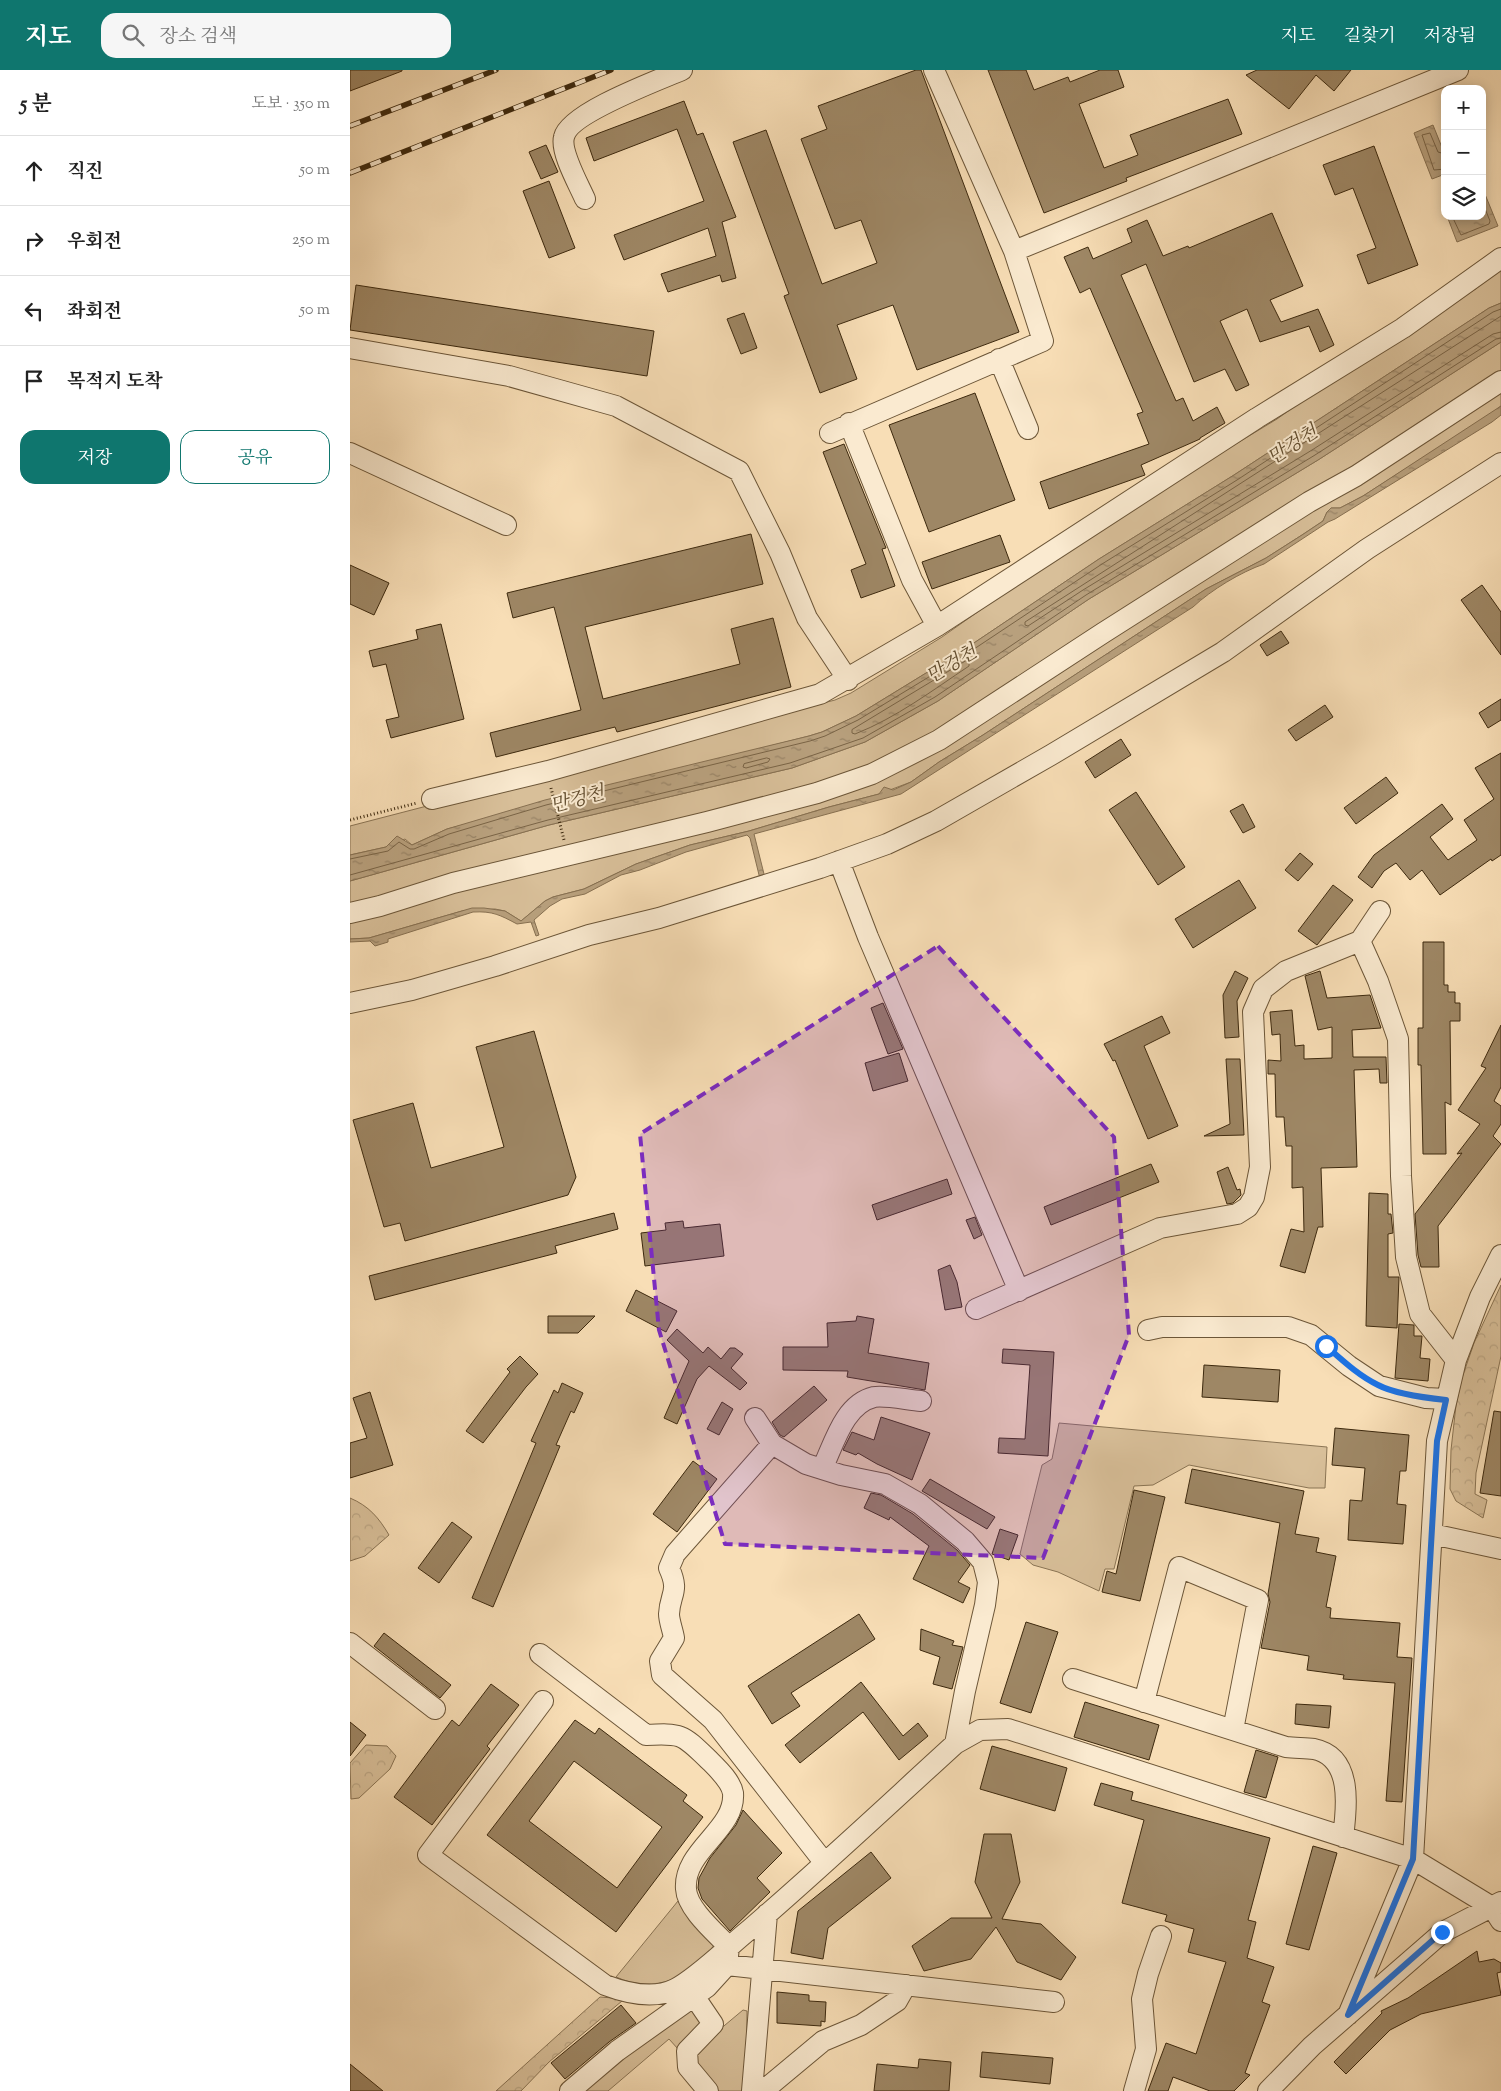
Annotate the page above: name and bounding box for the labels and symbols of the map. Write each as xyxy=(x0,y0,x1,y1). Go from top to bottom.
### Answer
water label: 만겅천 xyxy=(1263,419,1325,472)
water label: 만겅천 xyxy=(922,639,984,691)
water label: 만겅천 xyxy=(548,780,609,821)
route start xyxy=(1315,1335,1338,1358)
route end xyxy=(1431,1921,1454,1944)

